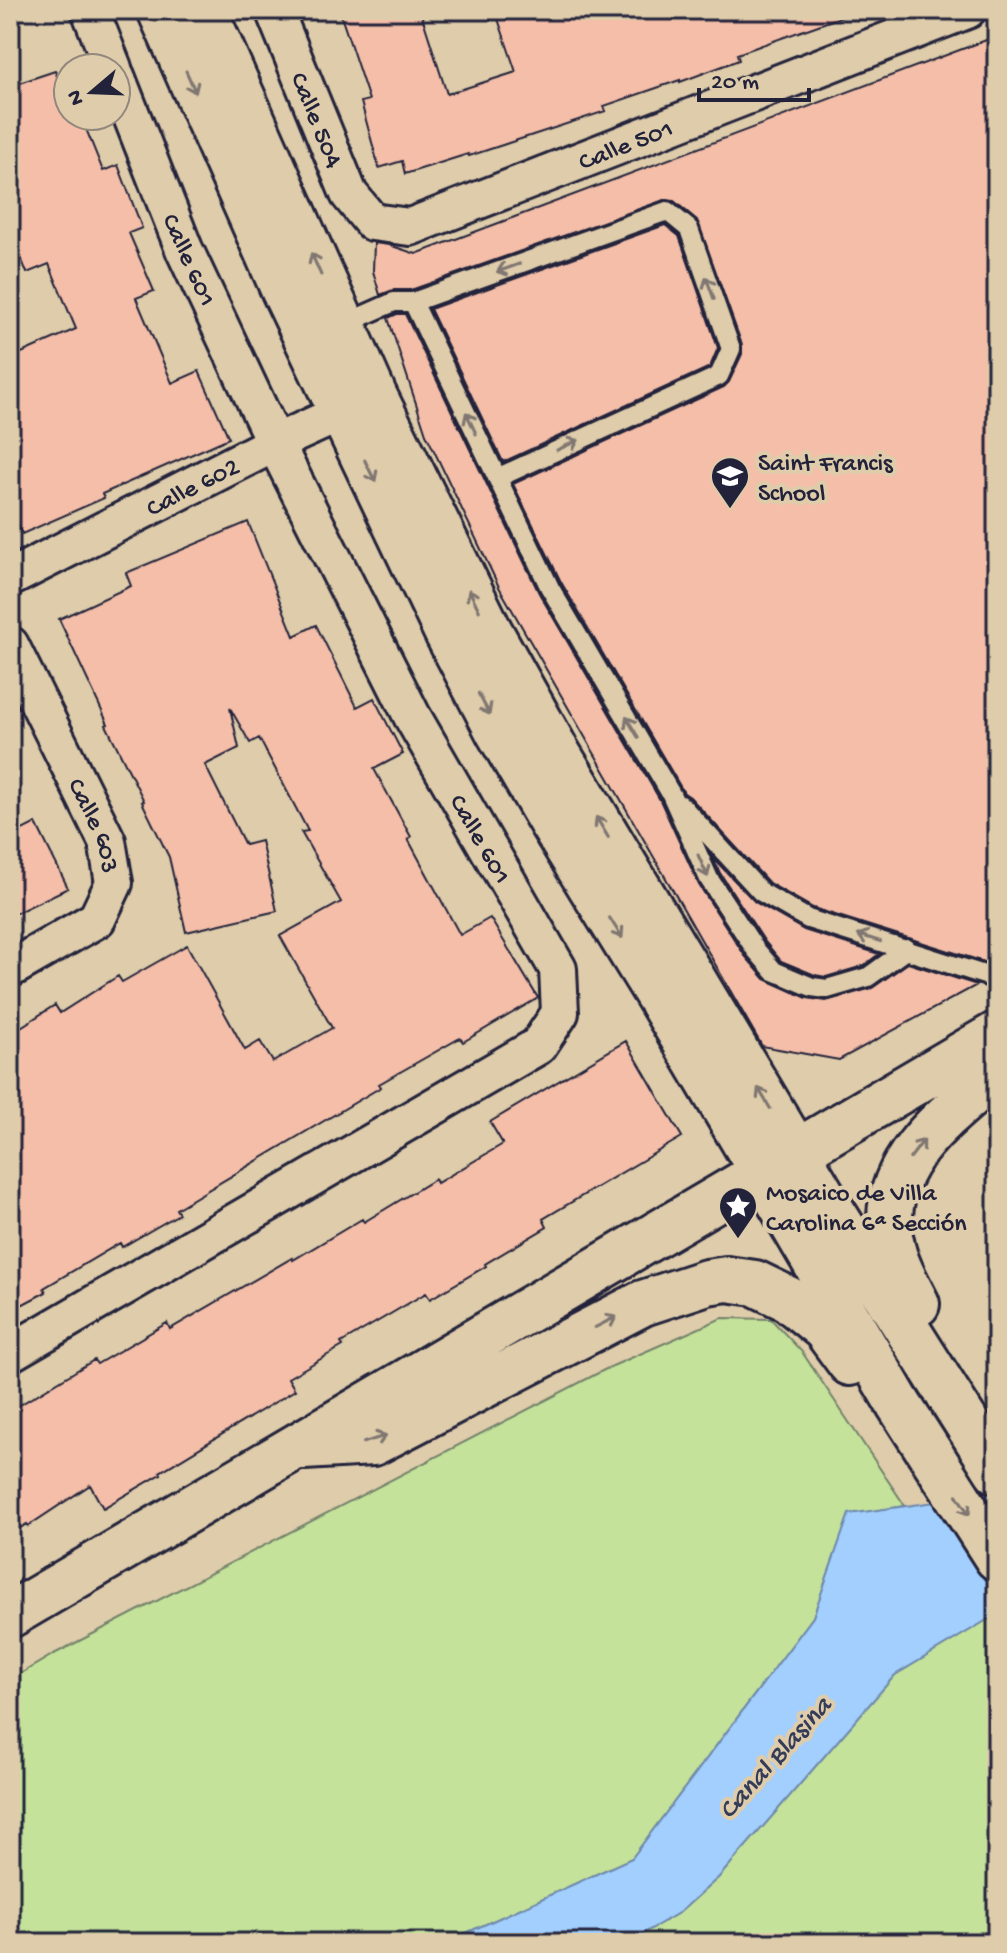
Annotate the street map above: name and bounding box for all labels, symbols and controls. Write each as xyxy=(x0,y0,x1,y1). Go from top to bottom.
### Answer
north arrow xyxy=(52,52,132,132)
scale bar xyxy=(699,52,809,102)
one-way arrow xyxy=(184,69,199,93)
street label: Calle 504 xyxy=(281,69,348,173)
text: 20 m xyxy=(711,69,759,98)
text: N xyxy=(62,86,92,108)
street label: Calle 501 xyxy=(575,115,678,180)
street label: Calle 601 xyxy=(153,210,221,312)
one-way arrow xyxy=(308,252,323,276)
one-way arrow xyxy=(496,261,521,276)
one-way arrow xyxy=(701,276,716,301)
one-way arrow xyxy=(463,412,478,436)
one-way arrow xyxy=(556,437,580,452)
place label: Saint Francis School xyxy=(758,450,894,511)
street label: Calle 602 xyxy=(142,453,246,526)
school or university icon: Saint Francis School xyxy=(709,455,751,510)
one-way arrow xyxy=(363,458,378,482)
one-way arrow xyxy=(466,589,482,613)
one-way arrow xyxy=(476,692,492,715)
one-way arrow xyxy=(624,716,640,739)
street label: Calle 603 xyxy=(58,774,123,876)
street label: Calle 601 xyxy=(440,790,516,890)
one-way arrow xyxy=(594,816,610,839)
one-way arrow xyxy=(696,853,711,877)
one-way arrow xyxy=(609,916,625,939)
one-way arrow xyxy=(857,930,883,945)
one-way arrow xyxy=(756,1087,772,1110)
one-way arrow xyxy=(908,1139,925,1160)
place label: Mosaico de Villa Carolina 6ª Sección xyxy=(766,1180,967,1241)
place icon: Mosaico de Villa Carolina 6ª Sección xyxy=(717,1185,759,1240)
one-way arrow xyxy=(594,1313,618,1329)
one-way arrow xyxy=(362,1431,387,1446)
one-way arrow xyxy=(955,1493,971,1516)
water label: Canal Blasina xyxy=(713,1690,841,1827)

